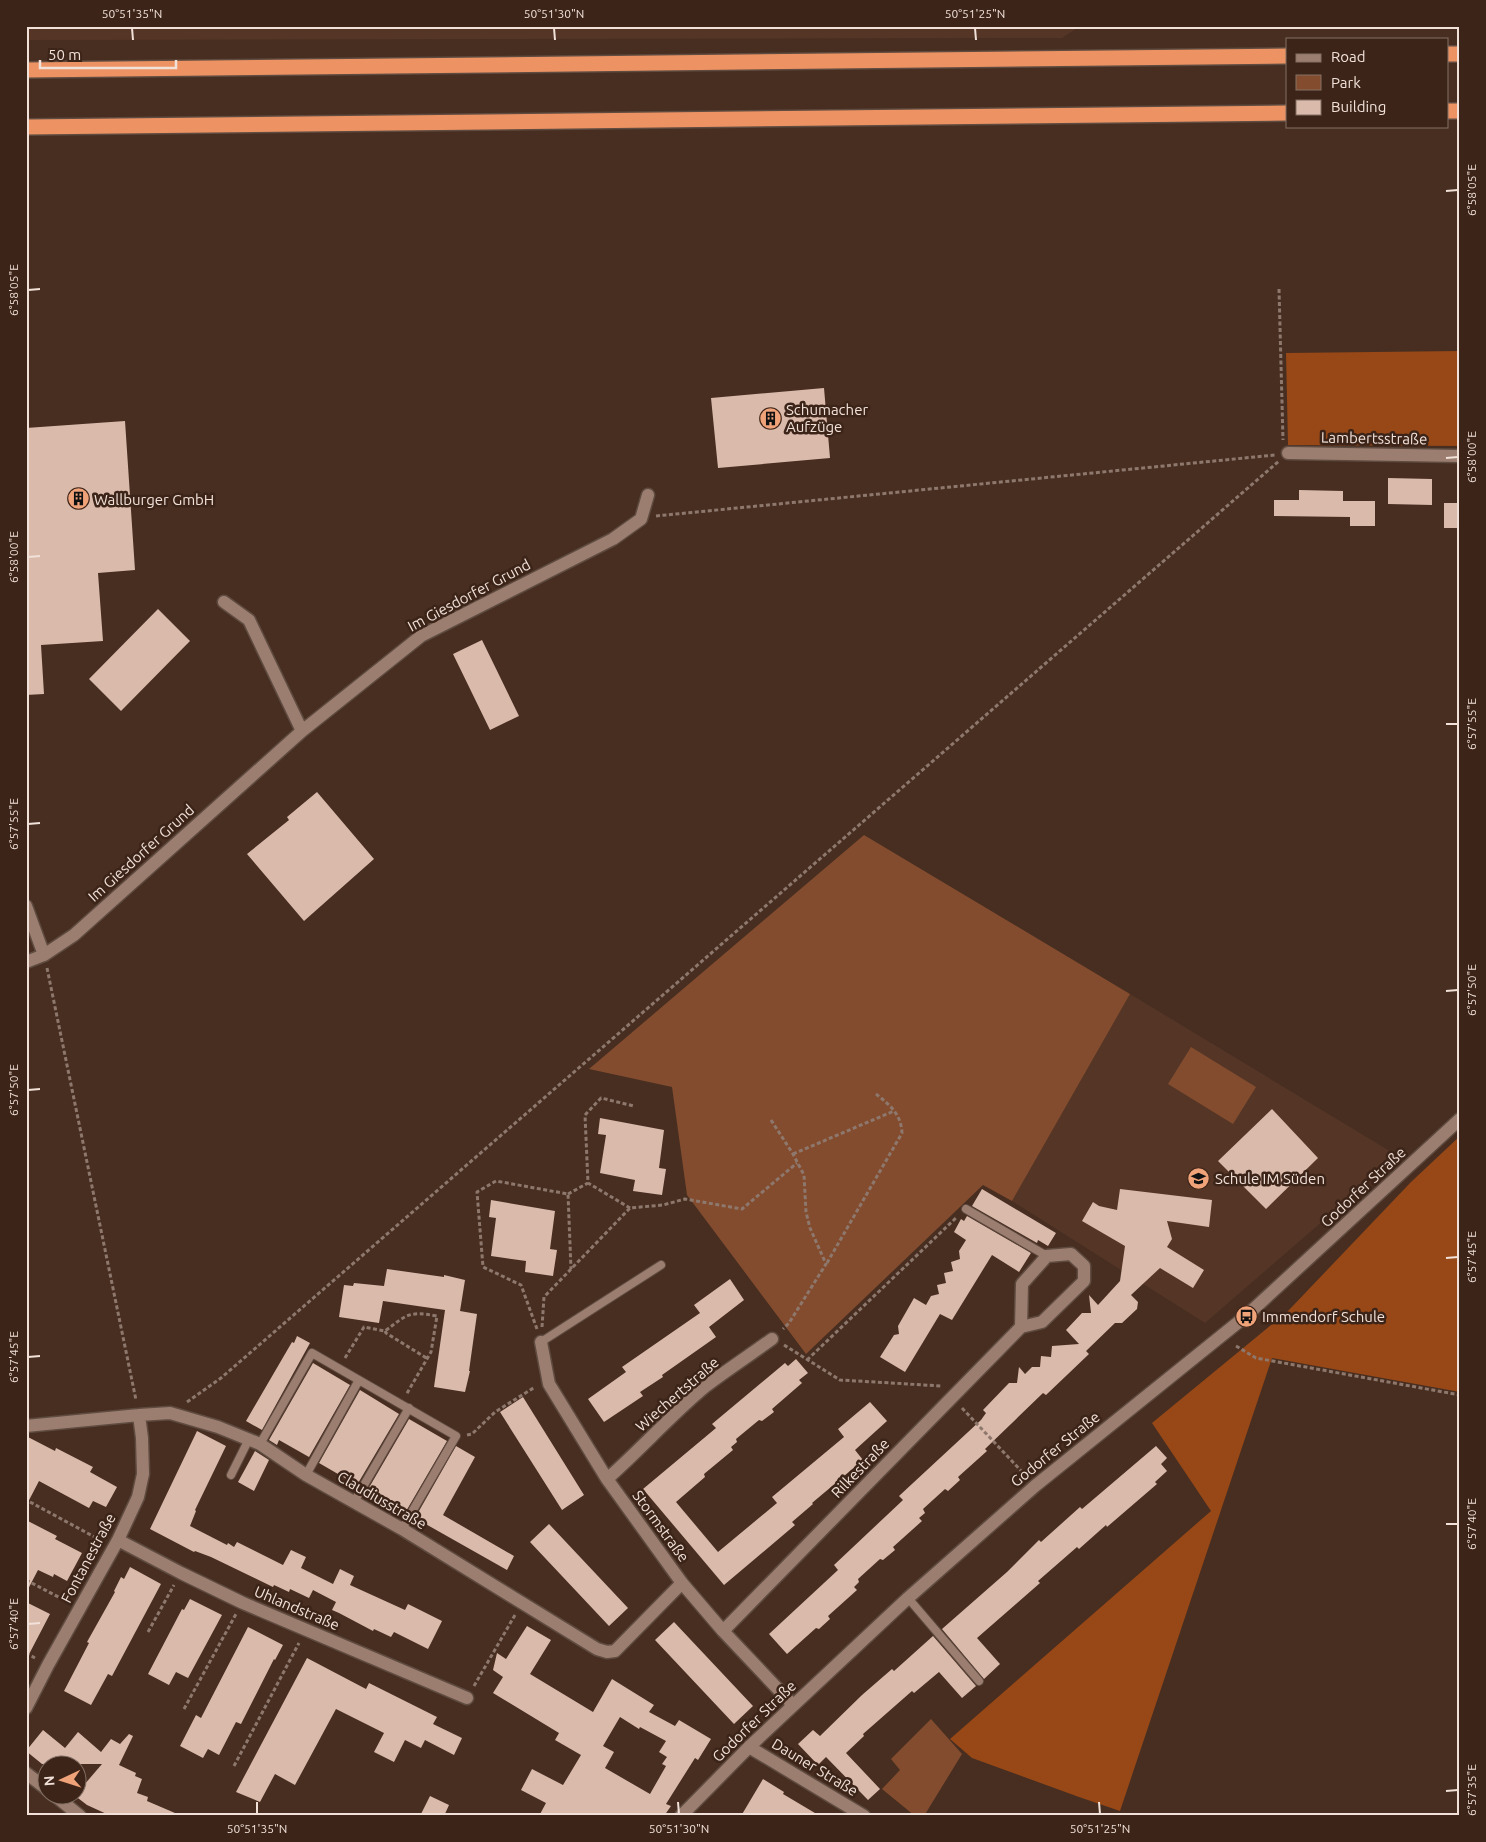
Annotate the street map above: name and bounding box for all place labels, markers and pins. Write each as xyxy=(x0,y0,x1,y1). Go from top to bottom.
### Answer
place label: Schumacher Aufzüge xyxy=(786,401,868,435)
building icon: Schumacher Aufzüge xyxy=(758,406,782,430)
building icon: Wallburger GmbH xyxy=(66,487,90,511)
place label: Wallburger GmbH xyxy=(94,491,214,508)
school or university icon: Schule IM Süden xyxy=(1187,1166,1211,1190)
place label: Schule IM Süden xyxy=(1215,1170,1325,1187)
bus stop icon: Immendorf Schule xyxy=(1234,1304,1258,1328)
place label: Immendorf Schule xyxy=(1262,1308,1385,1325)

